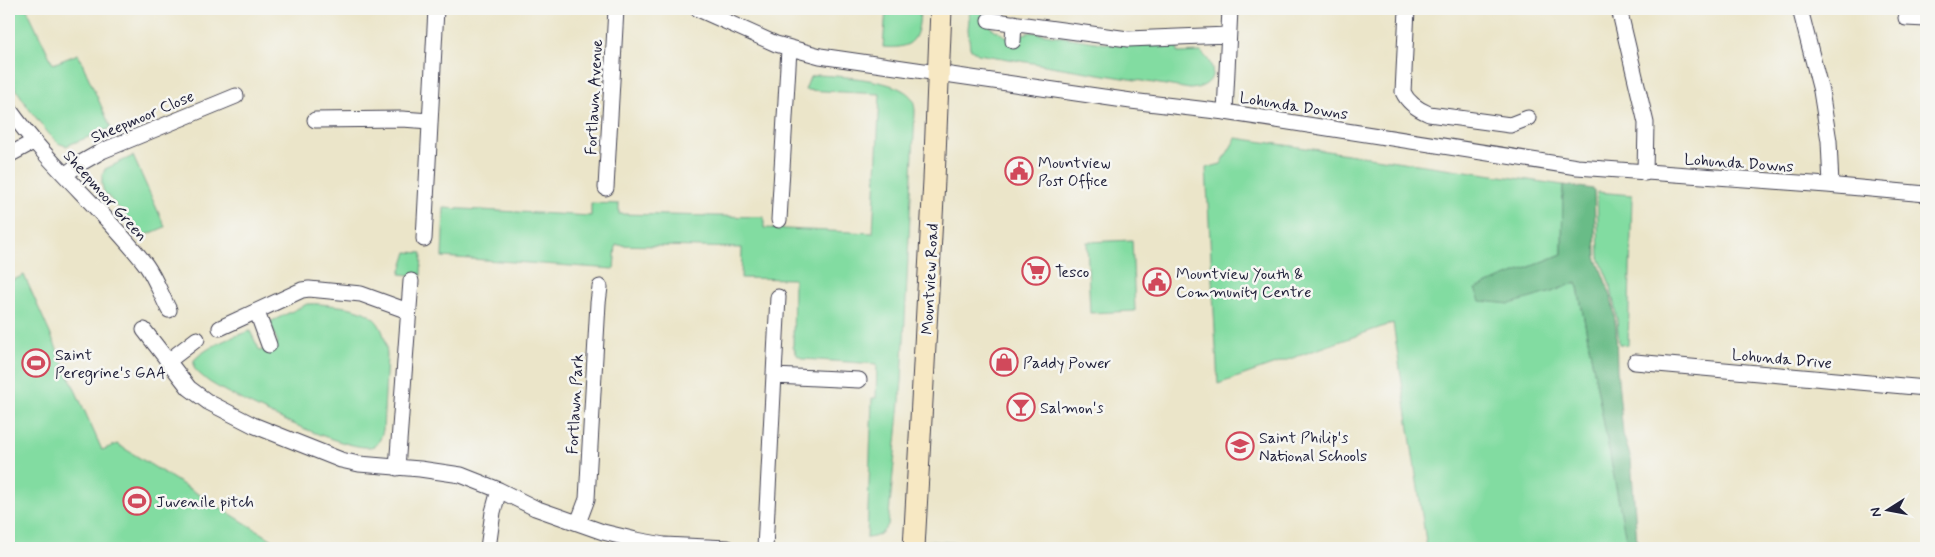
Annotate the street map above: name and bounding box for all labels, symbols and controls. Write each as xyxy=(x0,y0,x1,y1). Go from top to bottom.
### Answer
street label: Fortlawn Avenue xyxy=(581,38,608,156)
street label: Sheepmoor Close xyxy=(88,86,197,149)
street label: Lohunda Downs xyxy=(1238,88,1349,125)
street label: Sheepmoor Green xyxy=(58,146,152,246)
street label: Lohunda Downs xyxy=(1684,149,1794,178)
place label: Mountview Post Office xyxy=(1038,153,1111,192)
public building icon: Mountview Post Office xyxy=(1004,156,1034,186)
street label: Mountview Road xyxy=(917,223,944,335)
supermarket icon: Tesco xyxy=(1021,256,1051,286)
place label: Tesco xyxy=(1055,262,1089,283)
place label: Mountview Youth & Community Centre xyxy=(1176,264,1311,303)
public building icon: Mountview Youth & Community Centre xyxy=(1142,267,1172,297)
place label: Saint Peregrine's GAA xyxy=(55,345,166,385)
street label: Lohunda Drive xyxy=(1731,345,1833,374)
shop icon: Paddy Power xyxy=(989,347,1019,377)
sports icon: Saint Peregrine's GAA xyxy=(21,348,51,378)
street label: Fortlawn Park xyxy=(562,353,589,455)
place label: Paddy Power xyxy=(1023,353,1111,374)
bar icon: Salmon's xyxy=(1006,392,1036,422)
place label: Salmon's xyxy=(1040,398,1103,419)
place label: Saint Philip's National Schools xyxy=(1259,428,1367,467)
school or university icon: Saint Philip's National Schools xyxy=(1225,431,1255,461)
north arrow xyxy=(1862,484,1912,534)
sports icon: Juvenile pitch xyxy=(122,486,152,516)
place label: Juvenile pitch xyxy=(156,492,254,513)
text: N xyxy=(1866,506,1886,519)

